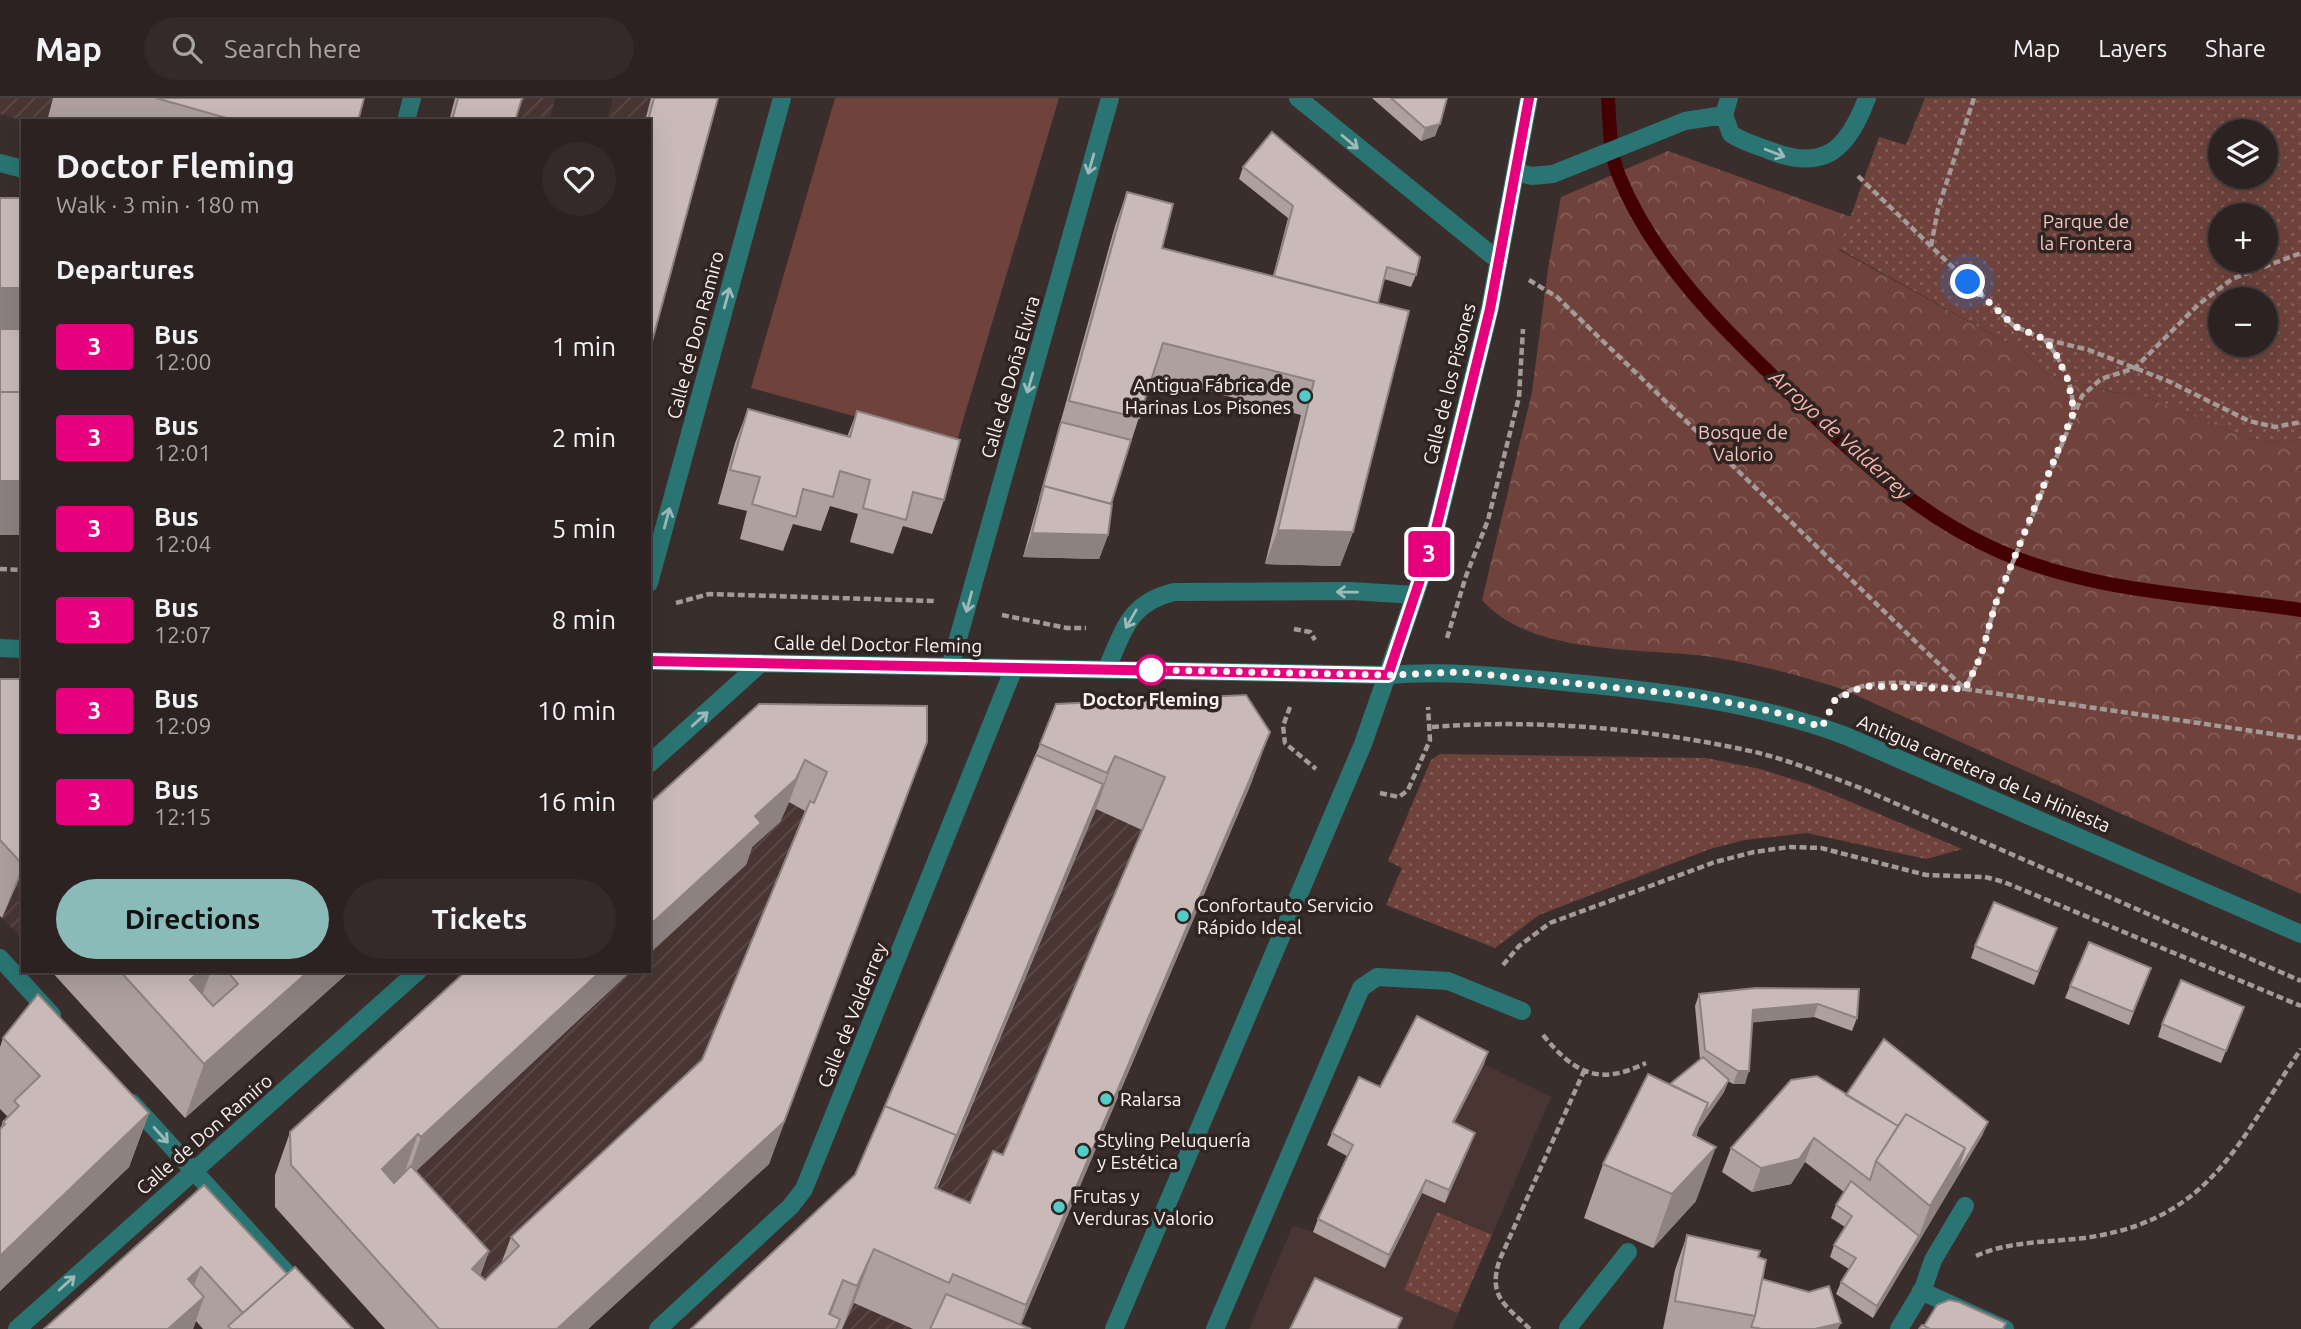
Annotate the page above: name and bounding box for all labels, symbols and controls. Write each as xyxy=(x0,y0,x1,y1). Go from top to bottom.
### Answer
search box xyxy=(144,17,634,80)
icon: search xyxy=(168,29,206,67)
text: Map xyxy=(35,30,102,67)
text: Search here xyxy=(224,34,362,63)
text: Map xyxy=(2013,35,2060,62)
text: Layers xyxy=(2098,35,2167,62)
text: Share xyxy=(2205,35,2266,62)
map controls xyxy=(2208,119,2278,357)
button: layers xyxy=(2208,119,2278,189)
one-way arrow xyxy=(1341,134,1359,149)
button: heart xyxy=(542,142,616,216)
text: Doctor Fleming xyxy=(56,147,295,184)
one-way arrow xyxy=(1764,147,1786,160)
one-way arrow xyxy=(1084,153,1097,175)
text: Walk · 3 min · 180 m xyxy=(56,192,260,217)
button: + xyxy=(2208,203,2278,273)
park label: Parque de la Frontera xyxy=(2040,210,2132,254)
street label: Calle de Don Ramiro xyxy=(662,249,728,421)
text: Departures xyxy=(56,255,194,284)
your location xyxy=(1950,264,1985,299)
one-way arrow xyxy=(721,287,734,310)
button: − xyxy=(2208,287,2278,357)
street label: Calle de Doña Elvira xyxy=(976,293,1044,461)
street label: Calle de los Pisones xyxy=(1418,301,1480,467)
text: Bus xyxy=(154,320,199,349)
text: 1 min xyxy=(552,332,616,361)
text: 3 xyxy=(88,333,101,360)
text: 12:00 xyxy=(154,349,212,374)
water label: Arroyo de Valderrey xyxy=(1764,364,1917,505)
one-way arrow xyxy=(1023,371,1036,394)
place label: Antigua Fábrica de Harinas Los Pisones xyxy=(1125,374,1291,418)
marker: Antigua Fábrica de Harinas Los Pisones xyxy=(1297,388,1313,404)
text: Bus xyxy=(154,411,199,440)
park label: Bosque de Valorio xyxy=(1698,421,1788,465)
text: 2 min xyxy=(552,423,616,452)
text: 3 xyxy=(88,424,101,451)
text: 12:01 xyxy=(154,440,212,465)
text: Bus xyxy=(154,502,199,531)
one-way arrow xyxy=(661,507,674,529)
text: 5 min xyxy=(552,514,616,543)
text: 3 xyxy=(88,515,101,542)
text: 12:04 xyxy=(154,531,212,556)
line badge: 3 xyxy=(1406,531,1452,577)
text: 3 xyxy=(1422,540,1436,567)
one-way arrow xyxy=(1336,585,1359,598)
one-way arrow xyxy=(962,590,975,613)
text: Bus xyxy=(154,593,199,622)
text: 8 min xyxy=(552,605,616,634)
text: 3 xyxy=(88,606,101,633)
one-way arrow xyxy=(1124,609,1138,629)
text: 12:07 xyxy=(154,622,212,647)
street label: Calle del Doctor Fleming xyxy=(773,631,983,657)
marker: Doctor Fleming xyxy=(1136,655,1166,685)
text: Bus xyxy=(154,684,199,713)
place label: Doctor Fleming xyxy=(1082,688,1220,710)
text: 10 min xyxy=(537,696,616,725)
text: 3 xyxy=(88,697,101,724)
street label: Antigua carretera de La Hiniesta xyxy=(1854,710,2114,836)
one-way arrow xyxy=(691,711,709,727)
text: 12:09 xyxy=(154,713,212,738)
text: Bus xyxy=(154,775,199,804)
text: 16 min xyxy=(537,787,616,816)
text: 3 xyxy=(88,788,101,815)
text: 12:15 xyxy=(154,804,212,829)
button: Directions xyxy=(56,879,329,959)
button: Tickets xyxy=(343,879,616,959)
place label: Confortauto Servicio Rápido Ideal xyxy=(1197,894,1374,938)
marker: Confortauto Servicio Rápido Ideal xyxy=(1175,908,1191,924)
street label: Calle de Valderrey xyxy=(813,939,891,1091)
street label: Calle de Don Ramiro xyxy=(132,1069,276,1199)
place label: Ralarsa xyxy=(1120,1088,1182,1110)
marker: Ralarsa xyxy=(1098,1091,1114,1107)
one-way arrow xyxy=(153,1126,169,1144)
place label: Styling Peluquería y Estética xyxy=(1097,1129,1251,1173)
marker: Styling Peluquería y Estética xyxy=(1075,1143,1091,1159)
place label: Frutas y Verduras Valorio xyxy=(1073,1185,1214,1229)
marker: Frutas y Verduras Valorio xyxy=(1051,1199,1067,1215)
one-way arrow xyxy=(58,1275,76,1291)

